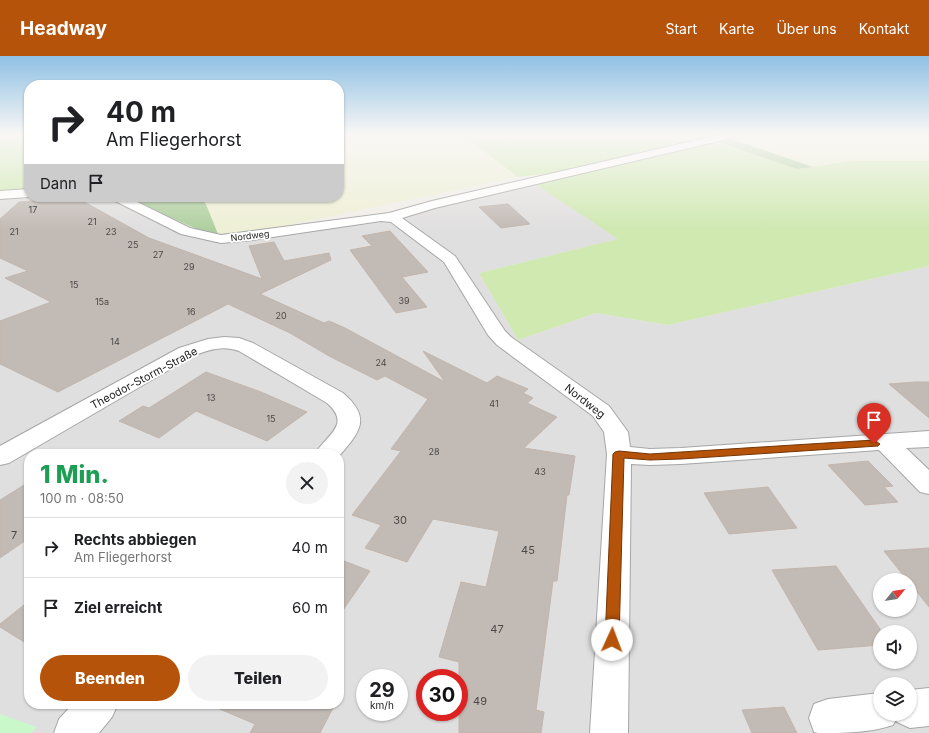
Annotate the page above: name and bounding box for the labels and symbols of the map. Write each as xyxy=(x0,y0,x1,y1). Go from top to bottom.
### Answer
house number: 17 xyxy=(29,204,37,215)
house number: 21 xyxy=(87,216,97,227)
house number: 21 xyxy=(9,226,19,237)
house number: 23 xyxy=(105,226,117,237)
street label: Nordweg xyxy=(230,228,270,243)
house number: 25 xyxy=(128,239,138,250)
house number: 27 xyxy=(153,249,163,260)
house number: 29 xyxy=(183,261,195,272)
house number: 15 xyxy=(69,279,79,290)
house number: 39 xyxy=(398,295,410,306)
house number: 15a xyxy=(95,296,109,307)
house number: 16 xyxy=(186,306,196,317)
house number: 20 xyxy=(275,310,287,321)
house number: 14 xyxy=(110,336,120,347)
street label: Theodor-Storm-Straße xyxy=(88,344,200,412)
house number: 24 xyxy=(375,357,387,368)
street label: Nordweg xyxy=(562,381,608,421)
house number: 13 xyxy=(206,392,216,403)
house number: 41 xyxy=(489,398,499,409)
pin xyxy=(857,403,891,444)
house number: 15 xyxy=(266,413,276,424)
house number: 28 xyxy=(428,446,440,457)
house number: 43 xyxy=(534,466,546,477)
house number: 30 xyxy=(393,513,407,527)
house number: 7 xyxy=(11,528,17,542)
house number: 45 xyxy=(521,543,535,557)
north arrow xyxy=(873,573,917,617)
position arrow xyxy=(591,619,633,661)
house number: 47 xyxy=(490,622,504,636)
speed limit sign: 30 xyxy=(416,669,468,721)
house number: 49 xyxy=(473,694,487,708)

